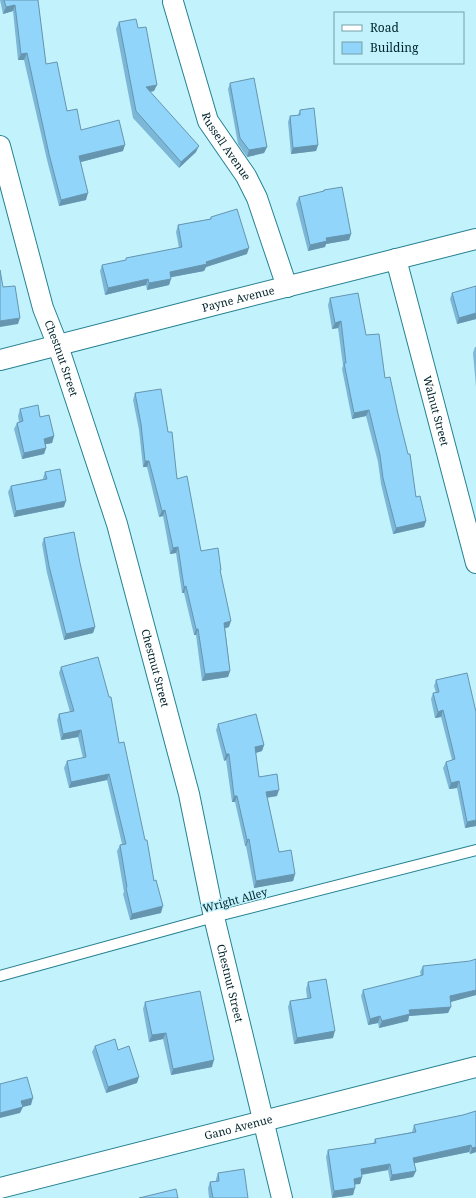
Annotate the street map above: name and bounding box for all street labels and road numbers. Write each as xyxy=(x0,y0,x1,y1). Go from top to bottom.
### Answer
street label: Russell Avenue xyxy=(199,110,255,183)
street label: Payne Avenue xyxy=(200,282,276,315)
street label: Chestnut Street xyxy=(41,317,82,398)
street label: Walnut Street xyxy=(420,374,453,448)
street label: Chestnut Street xyxy=(138,627,173,709)
street label: Wright Alley xyxy=(201,883,270,915)
street label: Chestnut Street xyxy=(214,942,247,1024)
street label: Gano Avenue xyxy=(203,1111,274,1143)

